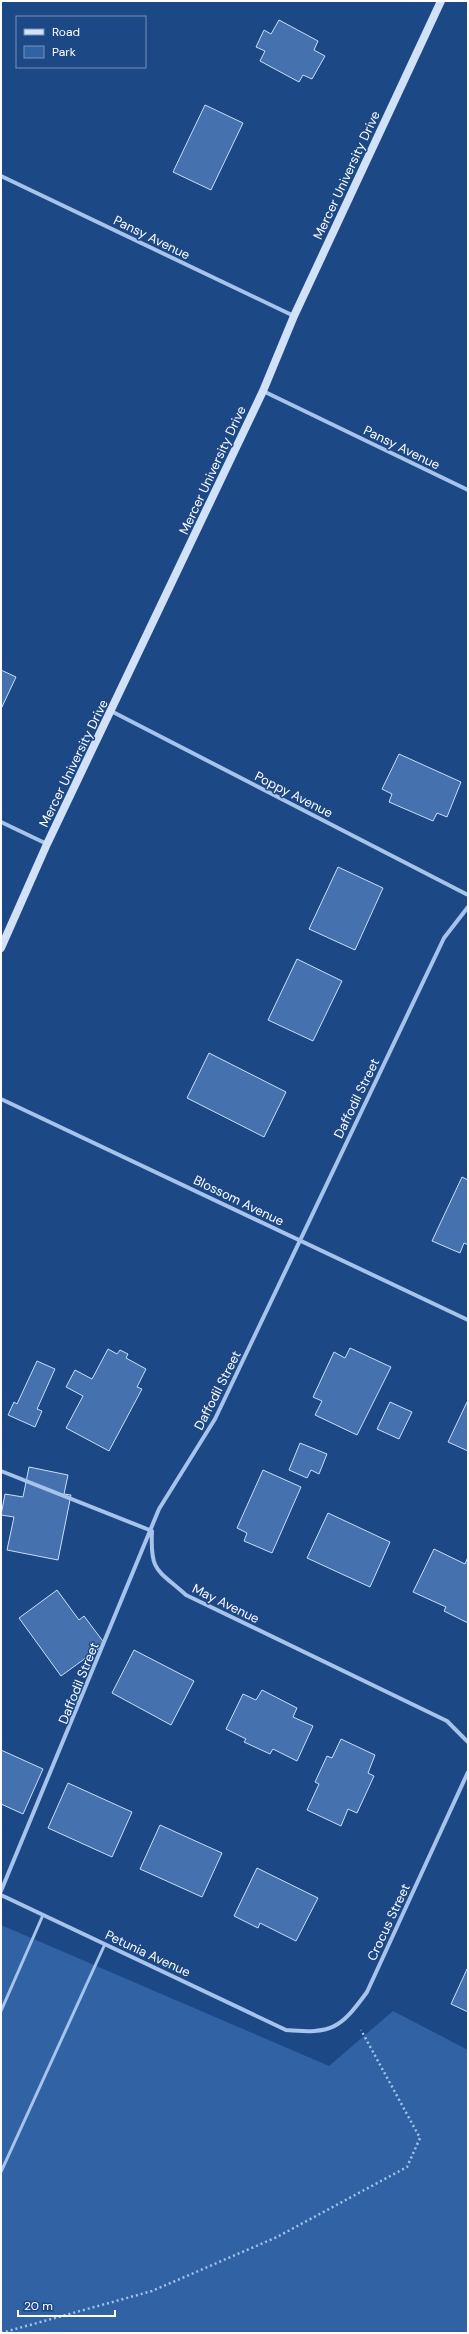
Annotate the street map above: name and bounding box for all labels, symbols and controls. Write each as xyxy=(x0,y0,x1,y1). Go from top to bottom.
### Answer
legend xyxy=(16,16,146,68)
text: Road xyxy=(52,24,80,40)
text: Park xyxy=(52,44,76,60)
street label: Mercer University Drive xyxy=(309,108,384,242)
street label: Pansy Avenue xyxy=(111,212,193,263)
street label: Mercer University Drive xyxy=(175,403,250,537)
street label: Pansy Avenue xyxy=(361,422,443,473)
street label: Mercer University Drive xyxy=(35,697,112,830)
street label: Poppy Avenue xyxy=(252,767,336,821)
street label: Daffodil Street xyxy=(330,1055,383,1141)
street label: Blossom Avenue xyxy=(191,1171,287,1230)
street label: Daffodil Street xyxy=(190,1348,245,1433)
street label: May Avenue xyxy=(189,1580,262,1627)
street label: Daffodil Street xyxy=(54,1640,103,1727)
street label: Crocus Street xyxy=(363,1881,414,1964)
street label: Petunia Avenue xyxy=(102,1926,193,1981)
scale bar xyxy=(18,2292,115,2318)
text: 20 m xyxy=(24,2298,53,2314)

